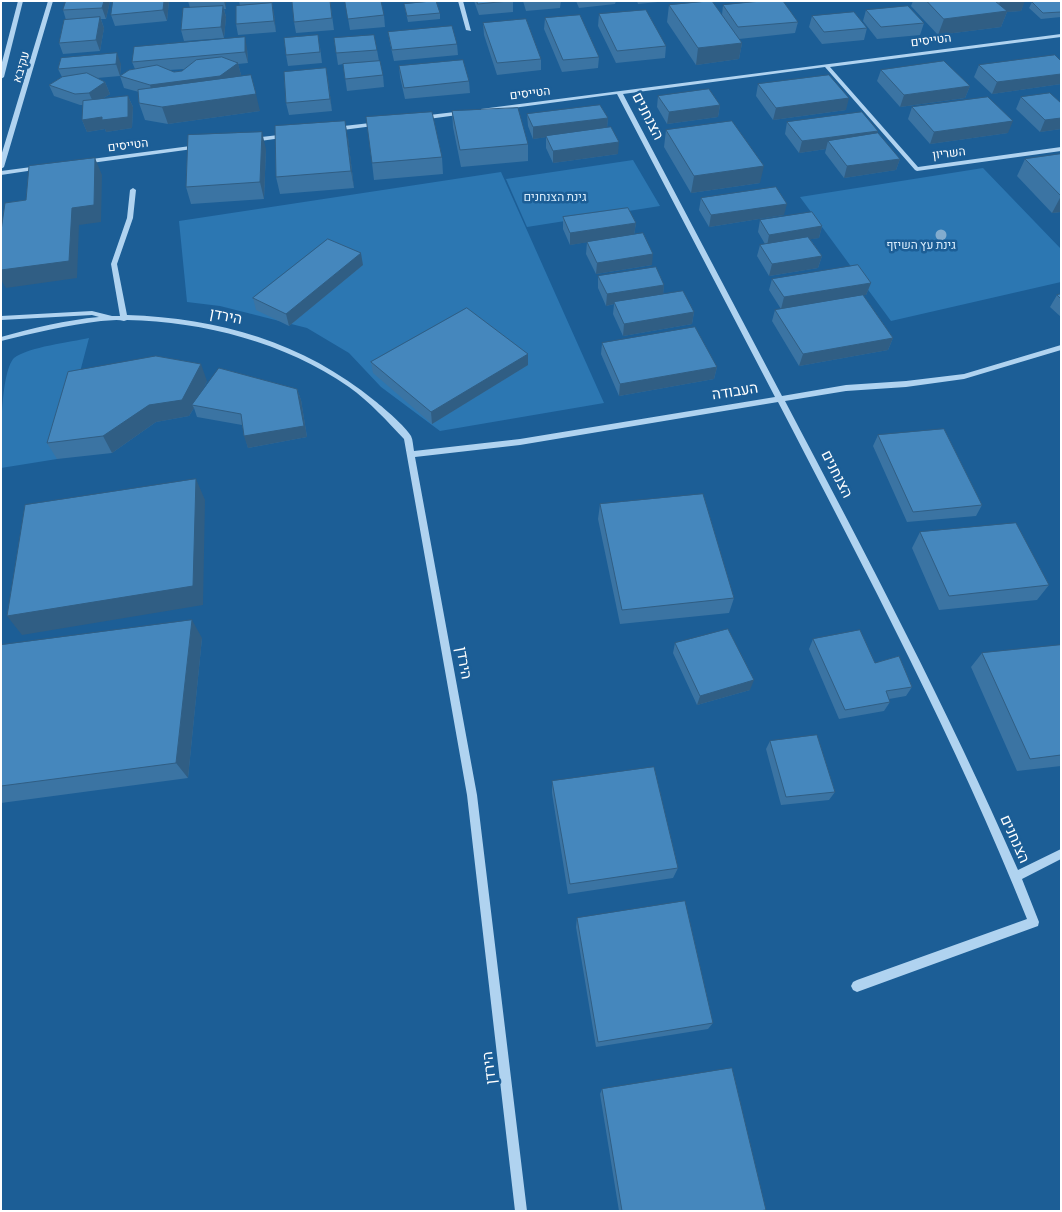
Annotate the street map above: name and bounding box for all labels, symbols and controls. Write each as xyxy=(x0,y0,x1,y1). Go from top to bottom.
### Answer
street label: הטייסים xyxy=(910,30,952,50)
street label: עקיבא xyxy=(9,50,33,84)
street label: הטייסים xyxy=(509,83,551,103)
street label: הצנחנים xyxy=(628,89,668,143)
street label: הטייסים xyxy=(107,135,149,155)
street label: השריון xyxy=(932,144,966,162)
park label: גינת הצנחנים xyxy=(523,190,587,204)
park label: גינת עץ השיזף xyxy=(886,238,956,252)
street label: הירדן xyxy=(208,304,244,328)
street label: העבודה xyxy=(711,378,759,404)
street label: הצנחנים xyxy=(817,447,857,501)
street label: הירדן xyxy=(452,645,476,681)
street label: הצנחנים xyxy=(996,812,1034,866)
street label: הירדן xyxy=(478,1051,500,1085)

